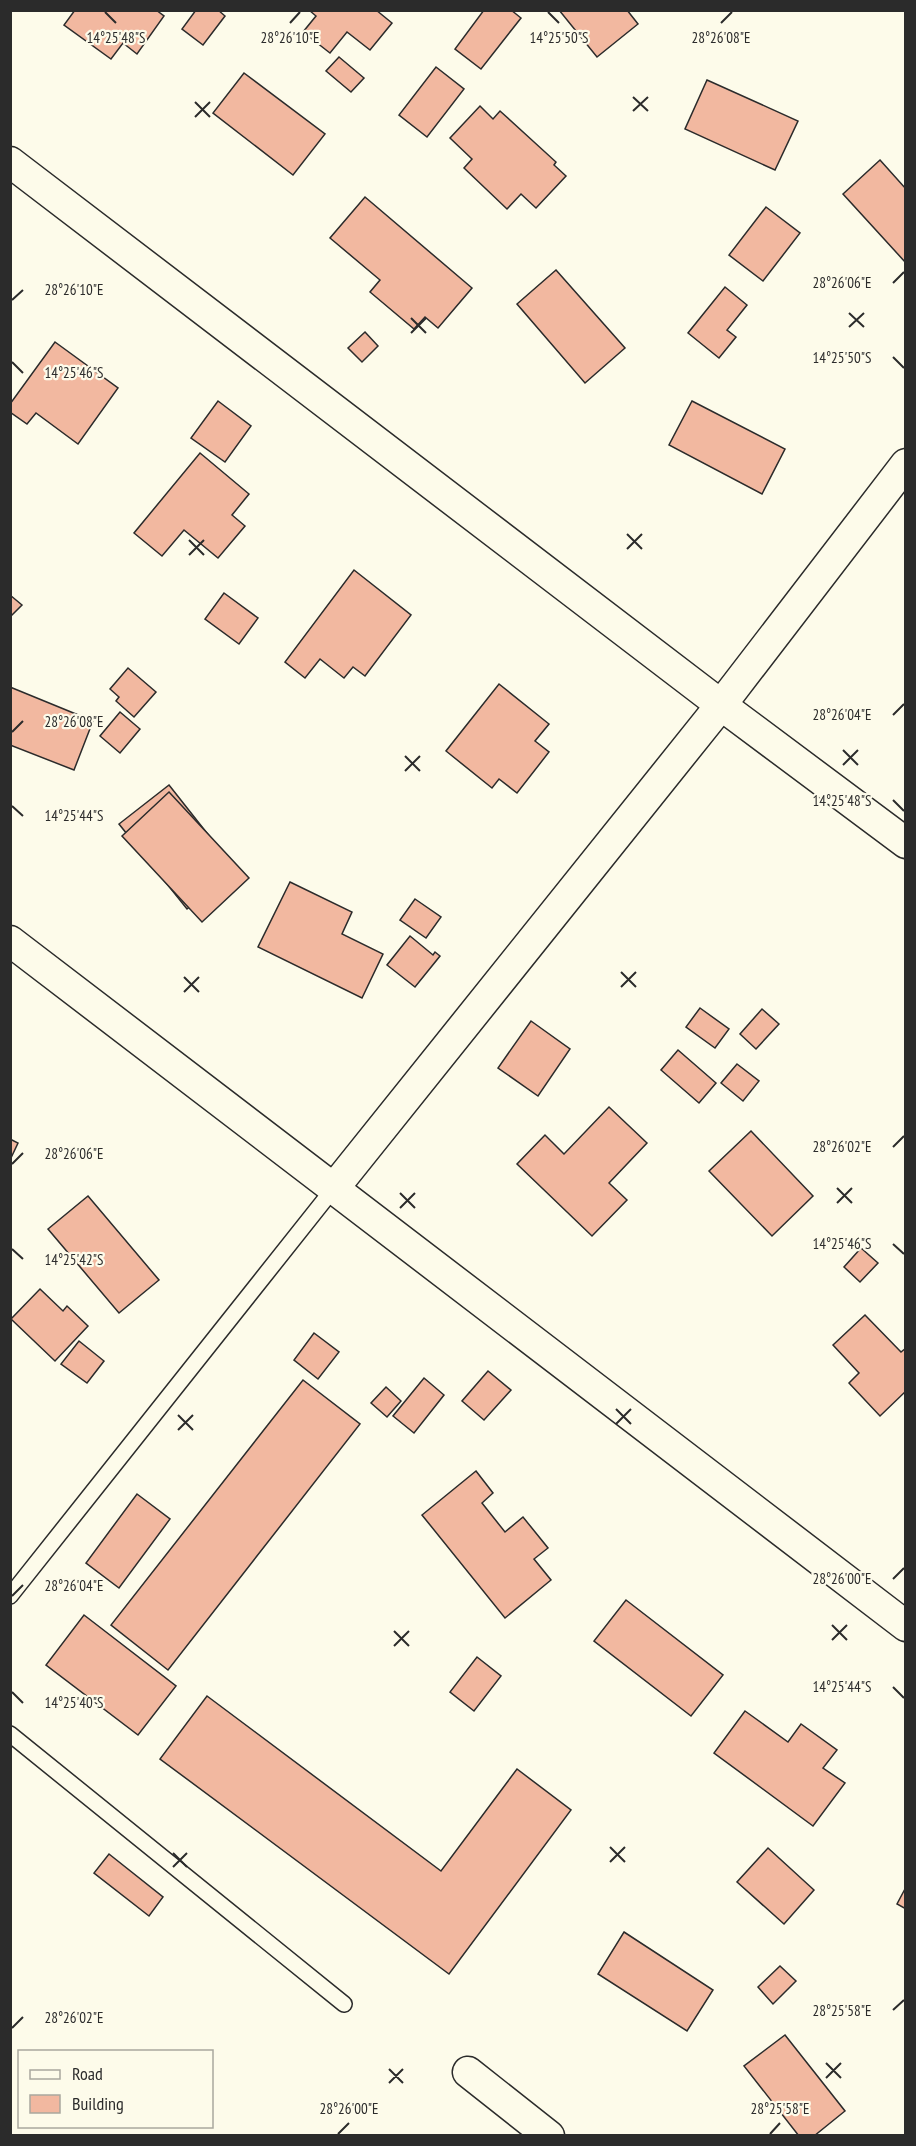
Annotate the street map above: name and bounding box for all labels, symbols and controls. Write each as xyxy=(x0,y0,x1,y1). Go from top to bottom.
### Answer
text: 14°25'48"S xyxy=(86,28,146,47)
text: 28°26'10"E xyxy=(260,28,320,47)
text: 14°25'50"S xyxy=(529,28,589,47)
text: 28°26'08"E xyxy=(691,28,751,47)
text: 28°26'06"E xyxy=(812,273,872,292)
text: 28°26'10"E xyxy=(44,280,104,299)
text: 14°25'50"S xyxy=(812,348,872,367)
text: 14°25'46"S xyxy=(44,363,104,382)
text: 28°26'04"E xyxy=(812,705,872,724)
text: 28°26'08"E xyxy=(44,712,104,731)
text: 14°25'48"S xyxy=(812,791,872,810)
text: 14°25'44"S xyxy=(44,806,104,825)
text: 28°26'02"E xyxy=(812,1137,872,1156)
text: 28°26'06"E xyxy=(44,1144,104,1163)
text: 14°25'46"S xyxy=(812,1234,872,1253)
text: 14°25'42"S xyxy=(44,1250,104,1269)
text: 28°26'00"E xyxy=(812,1569,872,1588)
text: 28°26'04"E xyxy=(44,1576,104,1595)
text: 14°25'44"S xyxy=(812,1677,872,1696)
text: 14°25'40"S xyxy=(44,1693,104,1712)
text: 28°25'58"E xyxy=(812,2001,872,2020)
text: 28°26'02"E xyxy=(44,2008,104,2027)
legend xyxy=(18,2050,213,2128)
text: Road xyxy=(72,2062,103,2085)
text: Building xyxy=(72,2092,124,2115)
text: 28°26'00"E xyxy=(319,2099,379,2118)
text: 28°25'58"E xyxy=(750,2099,810,2118)

